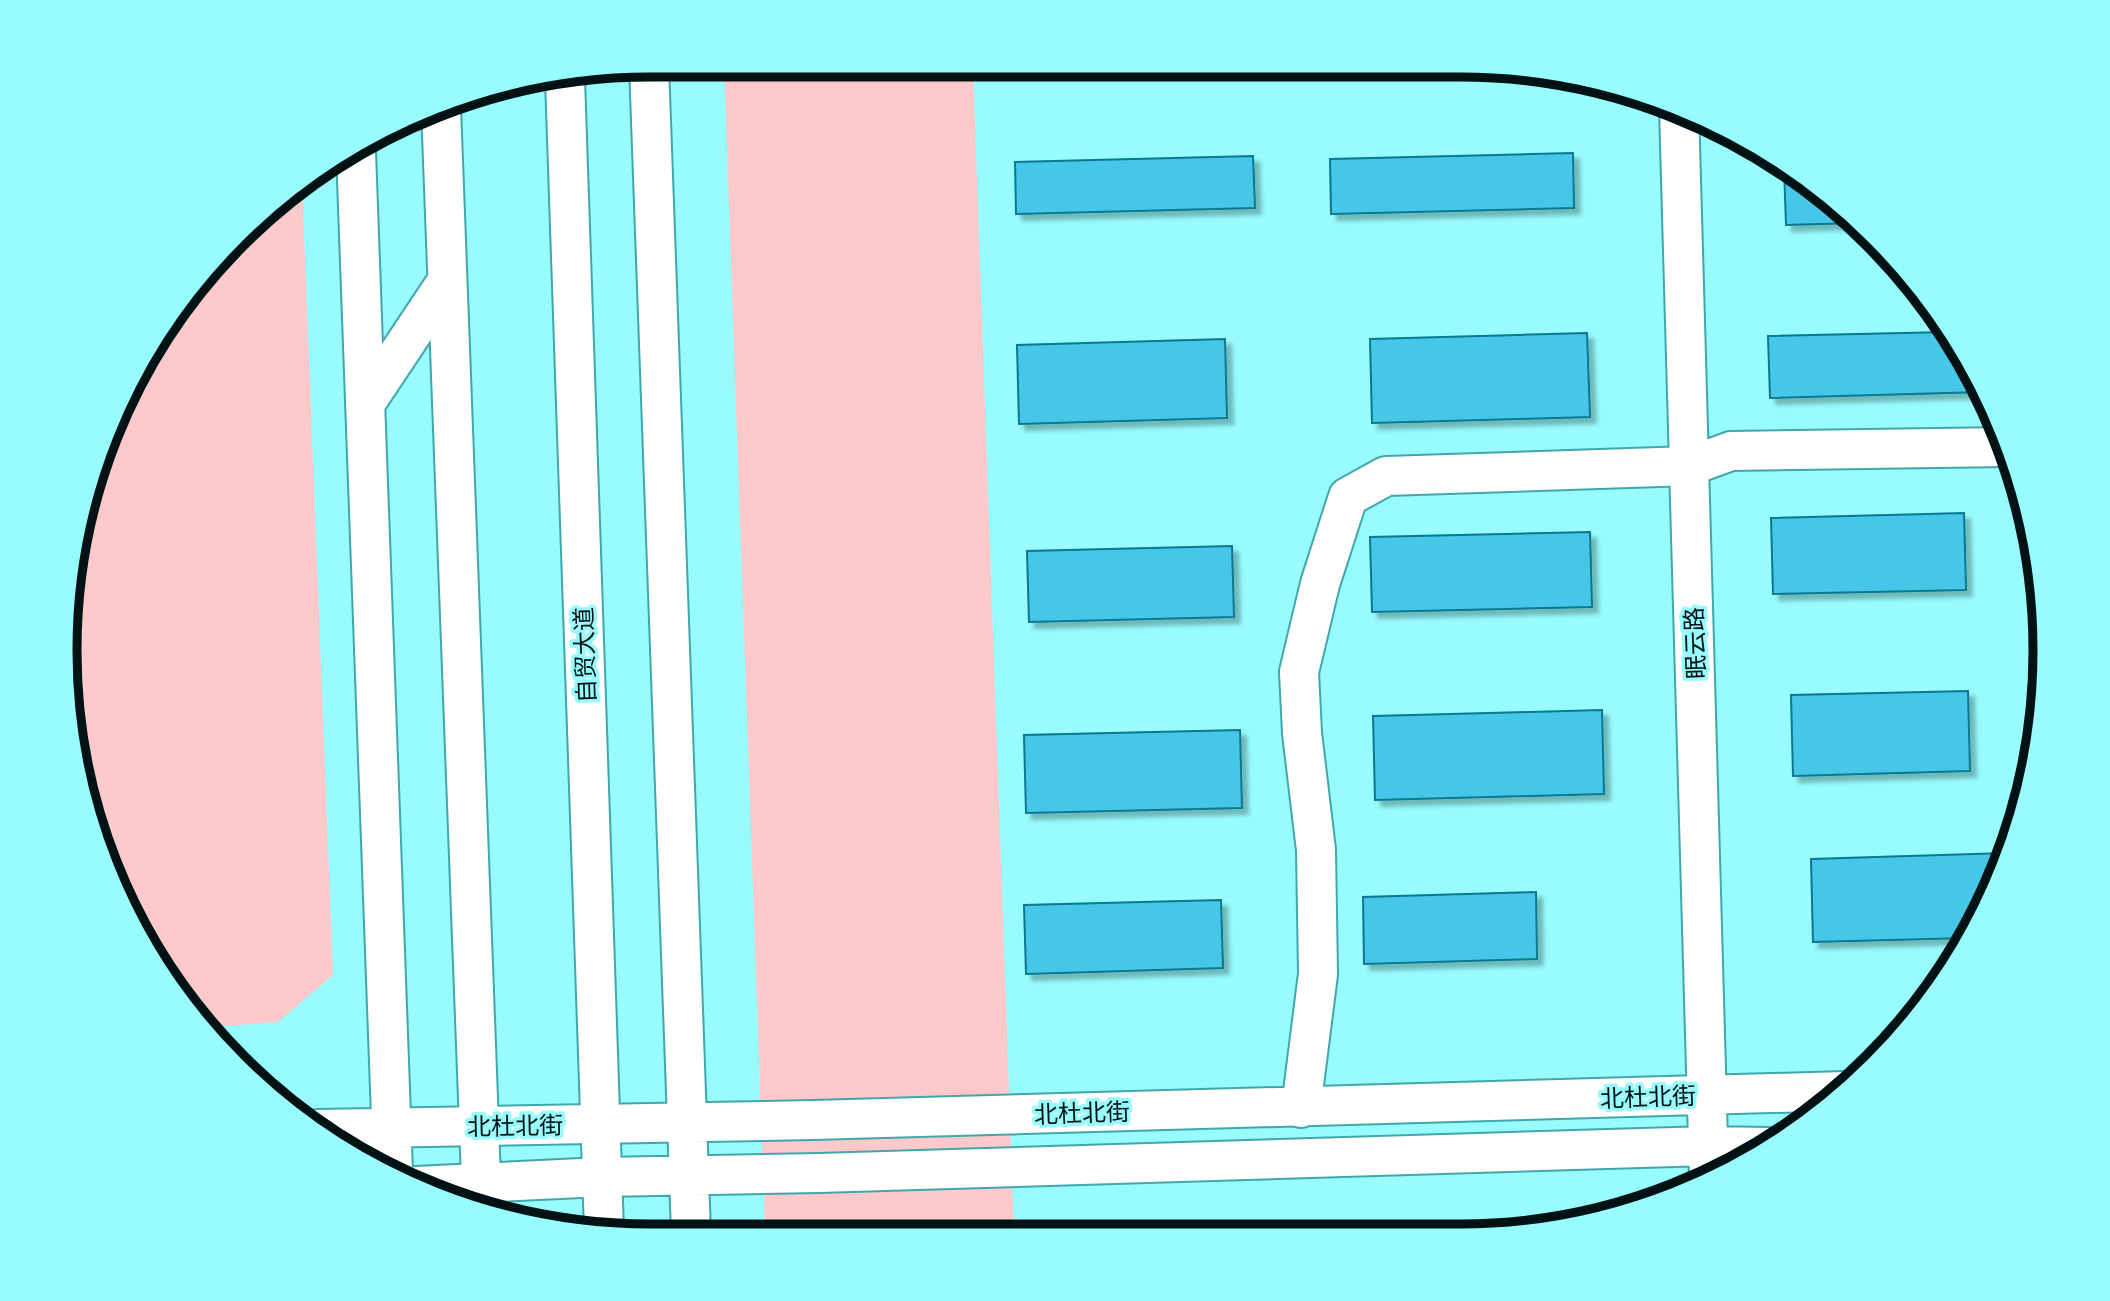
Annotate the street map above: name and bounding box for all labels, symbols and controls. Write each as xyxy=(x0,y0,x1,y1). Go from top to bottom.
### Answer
street label: 自贸大道 xyxy=(569,607,601,703)
street label: 眠云路 xyxy=(1679,607,1711,679)
street label: 北杜北街 xyxy=(1600,1081,1696,1113)
street label: 北杜北街 xyxy=(1034,1097,1130,1129)
street label: 北杜北街 xyxy=(467,1111,563,1141)

